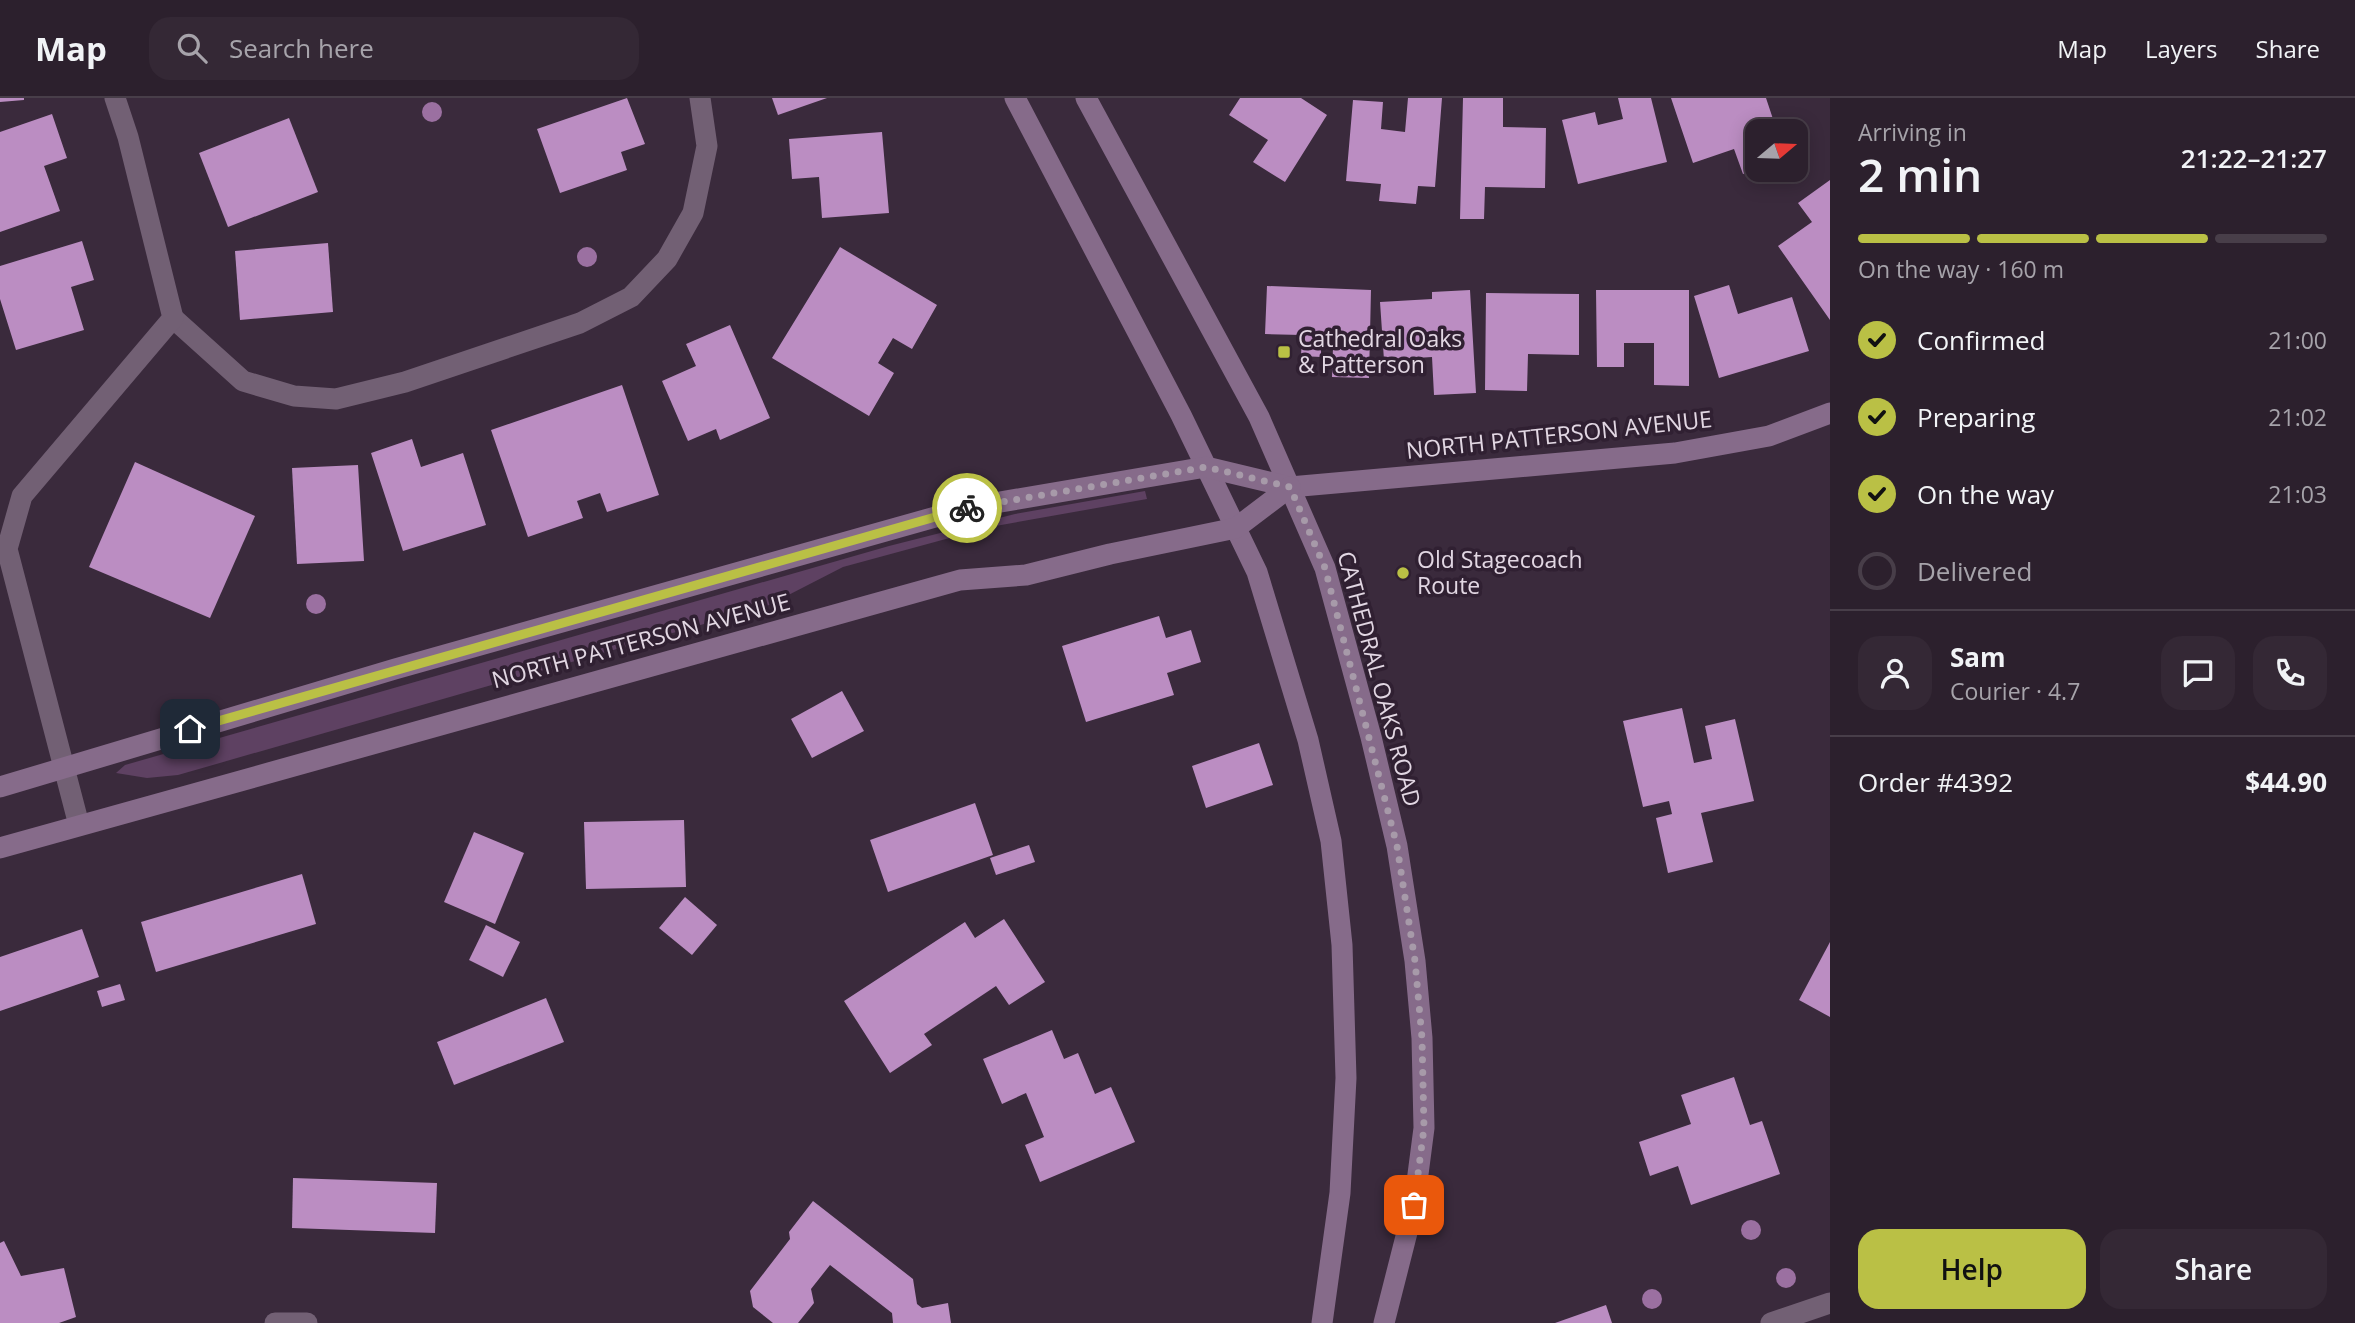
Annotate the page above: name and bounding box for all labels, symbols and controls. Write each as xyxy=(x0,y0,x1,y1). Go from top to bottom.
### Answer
search box xyxy=(149,17,639,80)
text: Map xyxy=(35,26,107,71)
icon: search xyxy=(173,29,211,67)
text: Search here xyxy=(229,30,374,66)
text: Map xyxy=(2057,32,2107,65)
text: Layers xyxy=(2145,32,2218,65)
text: Share xyxy=(2256,32,2320,65)
text: Arriving in xyxy=(1858,116,1967,148)
north arrow xyxy=(1745,119,1808,182)
map controls xyxy=(1745,119,1808,182)
text: 21:22–21:27 xyxy=(2181,140,2327,176)
text: 2 min xyxy=(1858,143,1982,205)
text: On the way · 160 m xyxy=(1858,253,2064,285)
icon: check xyxy=(1858,321,1896,359)
place label: Cathedral Oaks & Patterson xyxy=(1298,322,1462,380)
text: Confirmed xyxy=(1917,322,2045,358)
text: 21:00 xyxy=(2268,324,2327,356)
marker: Cathedral Oaks & Patterson xyxy=(1276,344,1292,360)
icon: check xyxy=(1858,398,1896,436)
text: Preparing xyxy=(1917,399,2035,435)
text: 21:02 xyxy=(2268,401,2327,433)
street label: NORTH PATTERSON AVENUE xyxy=(1404,402,1713,466)
courier xyxy=(932,473,1002,543)
icon: check xyxy=(1858,475,1896,513)
text: On the way xyxy=(1917,476,2054,512)
text: 21:03 xyxy=(2268,478,2327,510)
icon: bike xyxy=(948,489,986,527)
place label: Old Stagecoach Route xyxy=(1417,543,1583,601)
street label: CATHEDRAL OAKS ROAD xyxy=(1330,547,1429,810)
text: Delivered xyxy=(1917,553,2032,589)
marker: Old Stagecoach Route xyxy=(1395,565,1411,581)
street label: NORTH PATTERSON AVENUE xyxy=(488,585,793,695)
button: person xyxy=(1858,636,1932,710)
button: chat xyxy=(2161,636,2235,710)
button: phone xyxy=(2253,636,2327,710)
text: Sam xyxy=(1950,639,2006,675)
text: Courier · 4.7 xyxy=(1950,675,2080,707)
pin xyxy=(160,699,220,759)
icon: home xyxy=(171,710,209,748)
text: Order #4392 xyxy=(1858,764,2013,800)
text: $44.90 xyxy=(2245,764,2327,800)
pin xyxy=(1384,1175,1444,1235)
icon: bag xyxy=(1395,1186,1433,1224)
button: Help xyxy=(1858,1229,2086,1309)
button: Share xyxy=(2100,1229,2327,1309)

